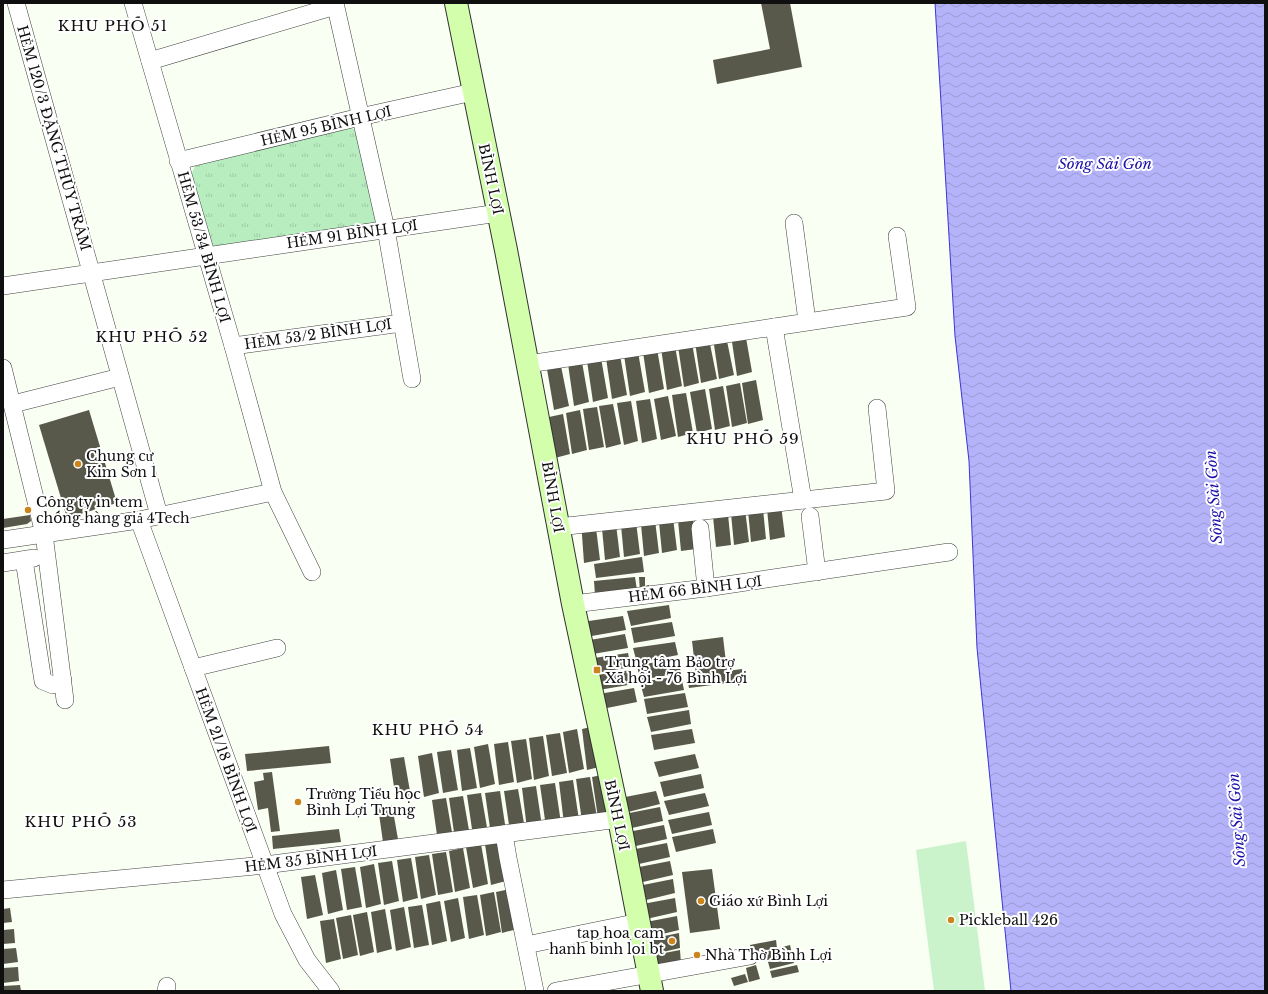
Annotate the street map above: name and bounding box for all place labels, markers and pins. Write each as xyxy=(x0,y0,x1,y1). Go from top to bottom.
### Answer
place label: Chung cư Kim Sơn 1 xyxy=(86,447,157,481)
marker: Chung cư Kim Sơn 1 xyxy=(73,459,83,469)
place label: Công ty in tem chống hàng giả 4Tech xyxy=(36,493,190,527)
marker: Công ty in tem chống hàng giả 4Tech xyxy=(23,505,33,515)
place label: Trung tâm Bảo trợ Xã hội - 76 Bình Lợi xyxy=(605,653,748,687)
marker: Trung tâm Bảo trợ Xã hội - 76 Bình Lợi xyxy=(592,665,602,675)
place label: Trường Tiểu học Bình Lợi Trung xyxy=(306,785,421,819)
marker: Trường Tiểu học Bình Lợi Trung xyxy=(293,797,303,807)
place label: Giáo xứ Bình Lợi xyxy=(709,892,828,910)
marker: Giáo xứ Bình Lợi xyxy=(696,896,706,906)
place label: Pickleball 426 xyxy=(959,911,1058,929)
marker: Pickleball 426 xyxy=(946,915,956,925)
place label: tap hoa cam hanh binh loi bt xyxy=(549,924,665,958)
marker: tap hoa cam hanh binh loi bt xyxy=(667,936,677,946)
place label: Nhà Thờ Bình Lợi xyxy=(705,946,832,964)
marker: Nhà Thờ Bình Lợi xyxy=(692,950,702,960)

